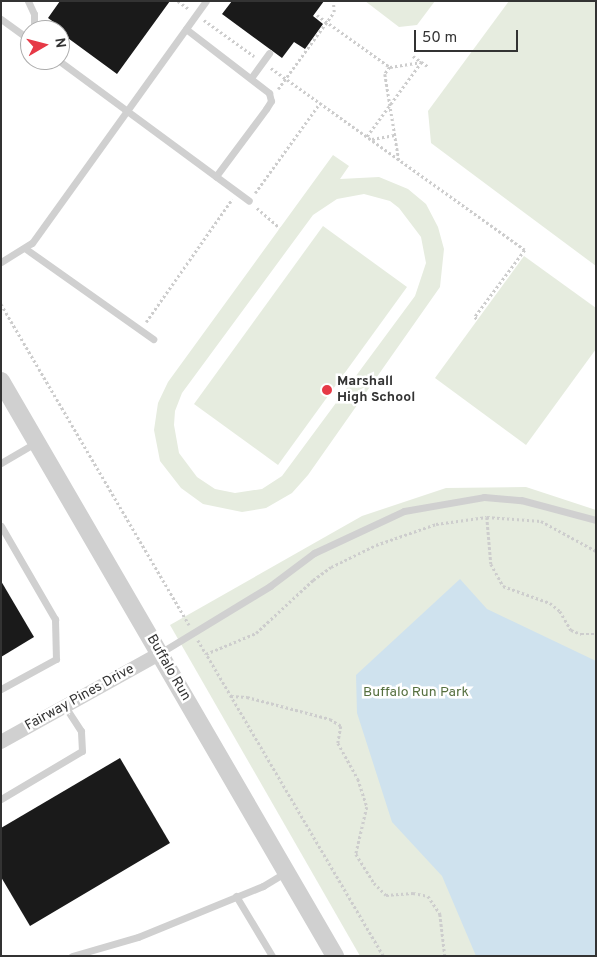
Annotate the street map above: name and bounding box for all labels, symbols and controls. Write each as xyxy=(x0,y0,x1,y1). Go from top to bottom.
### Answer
north arrow xyxy=(20,20,70,70)
scale bar xyxy=(417,20,521,52)
text: 50 m xyxy=(422,29,457,48)
text: N xyxy=(50,37,68,49)
place label: Marshall High School xyxy=(337,374,415,407)
marker: Marshall High School xyxy=(321,384,333,396)
street label: Buffalo Run xyxy=(142,632,194,704)
street label: Fairway Pines Drive xyxy=(23,661,137,735)
park label: Buffalo Run Park xyxy=(363,685,469,701)

